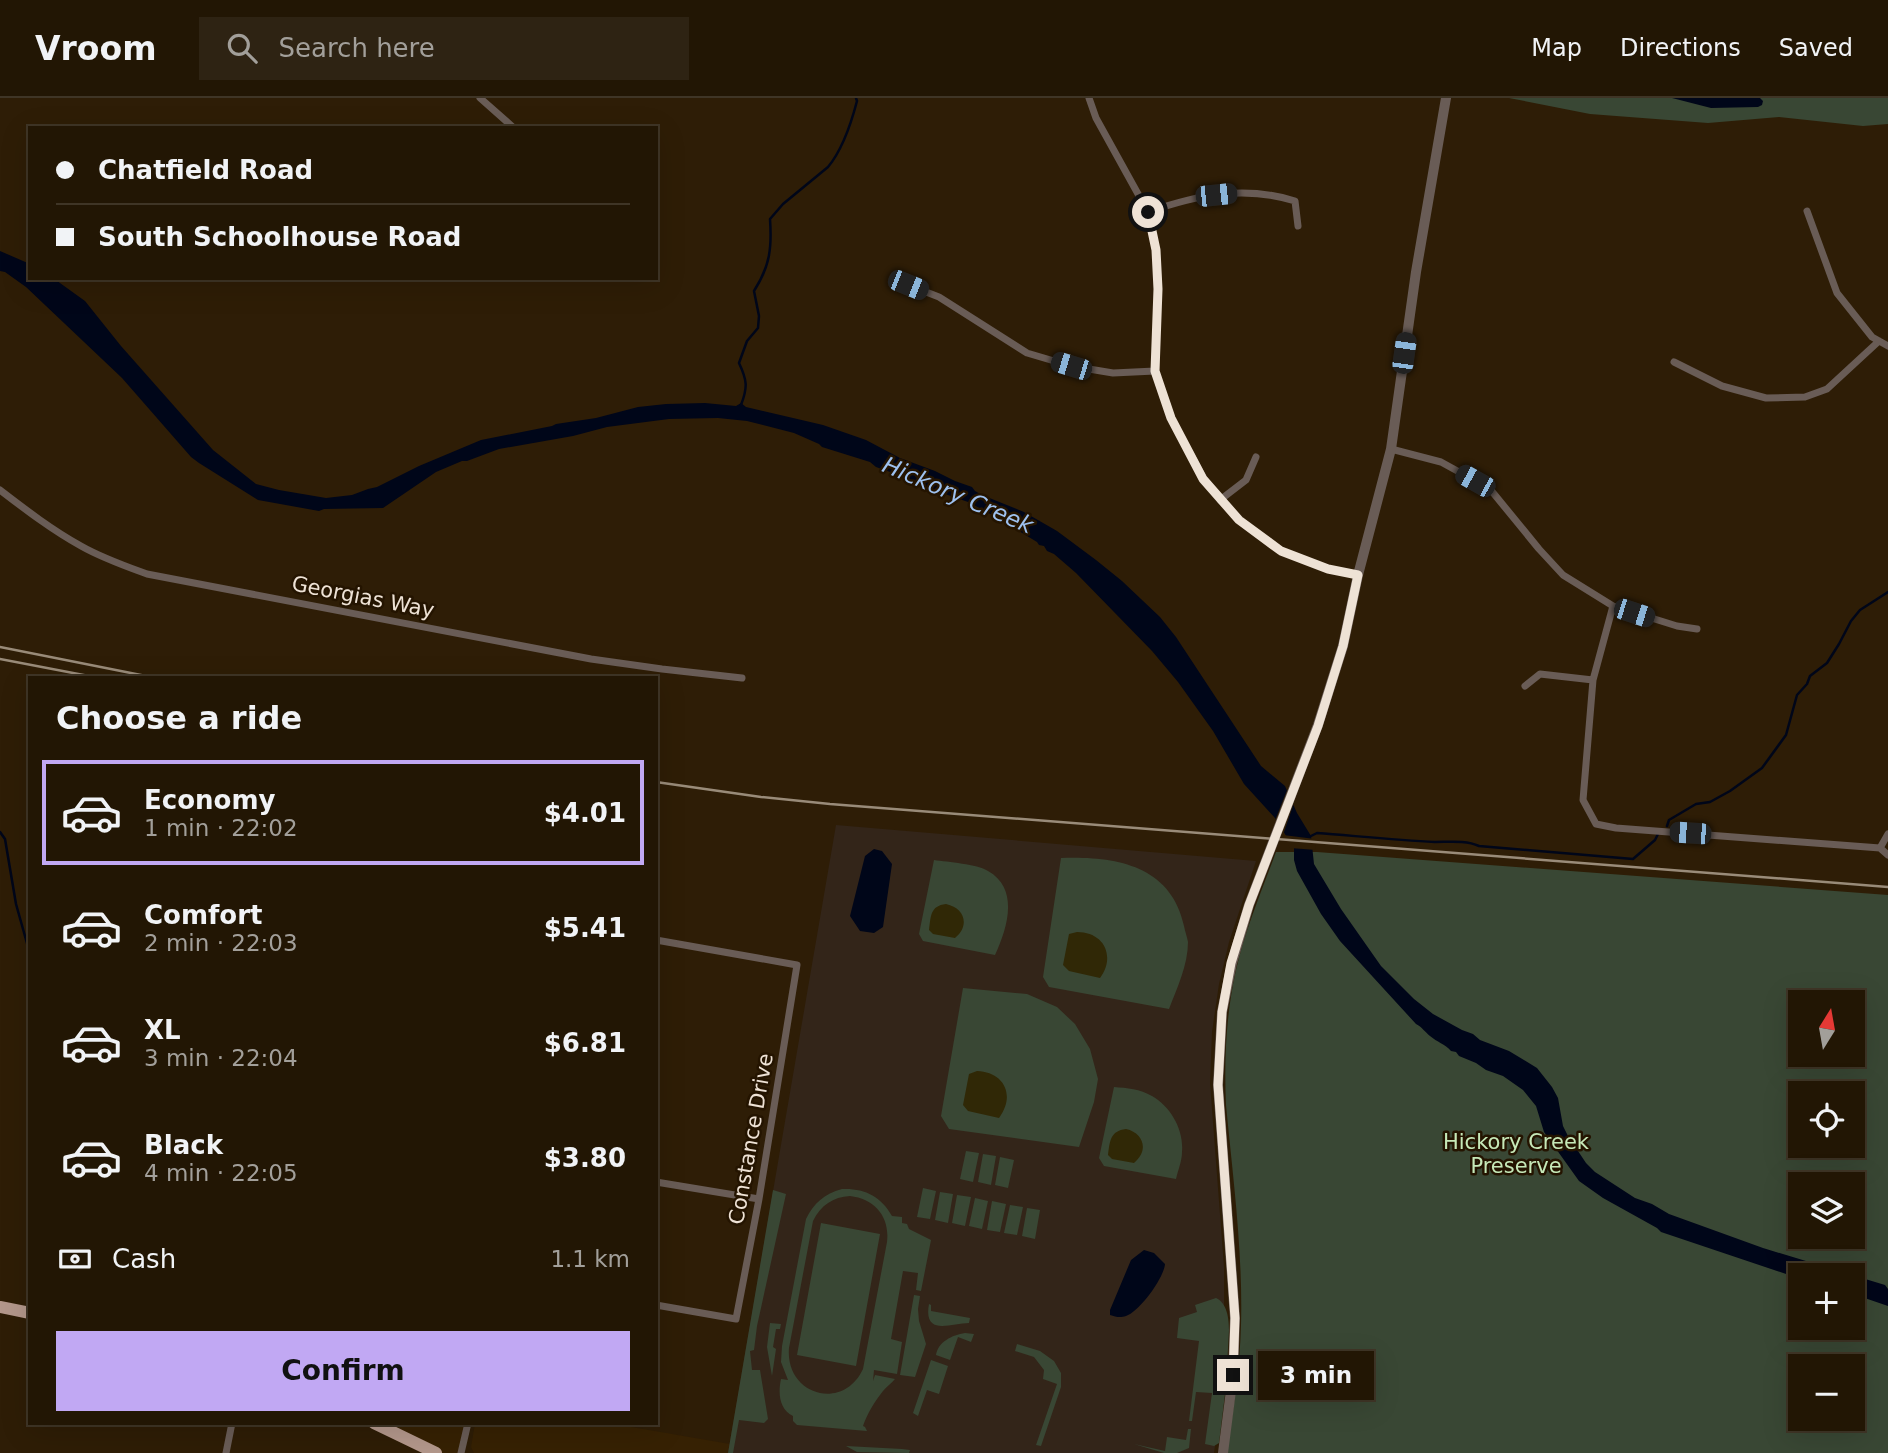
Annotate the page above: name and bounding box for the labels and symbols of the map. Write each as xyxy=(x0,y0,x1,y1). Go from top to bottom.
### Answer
car xyxy=(1195,182,1238,208)
route start xyxy=(1132,196,1164,228)
car xyxy=(885,267,932,303)
car xyxy=(1391,331,1418,375)
car xyxy=(1048,350,1095,382)
water label: Hickory Creek xyxy=(879,452,1039,539)
car xyxy=(1452,462,1499,500)
street label: Georgias Way xyxy=(290,571,436,623)
car xyxy=(1611,597,1658,629)
car xyxy=(1669,821,1712,845)
north arrow xyxy=(1788,990,1866,1068)
street label: Constance Drive xyxy=(724,1052,778,1226)
park label: Hickory Creek Preserve xyxy=(1443,1130,1590,1178)
callout: 3 min xyxy=(1258,1350,1373,1400)
route end xyxy=(1217,1359,1249,1391)

